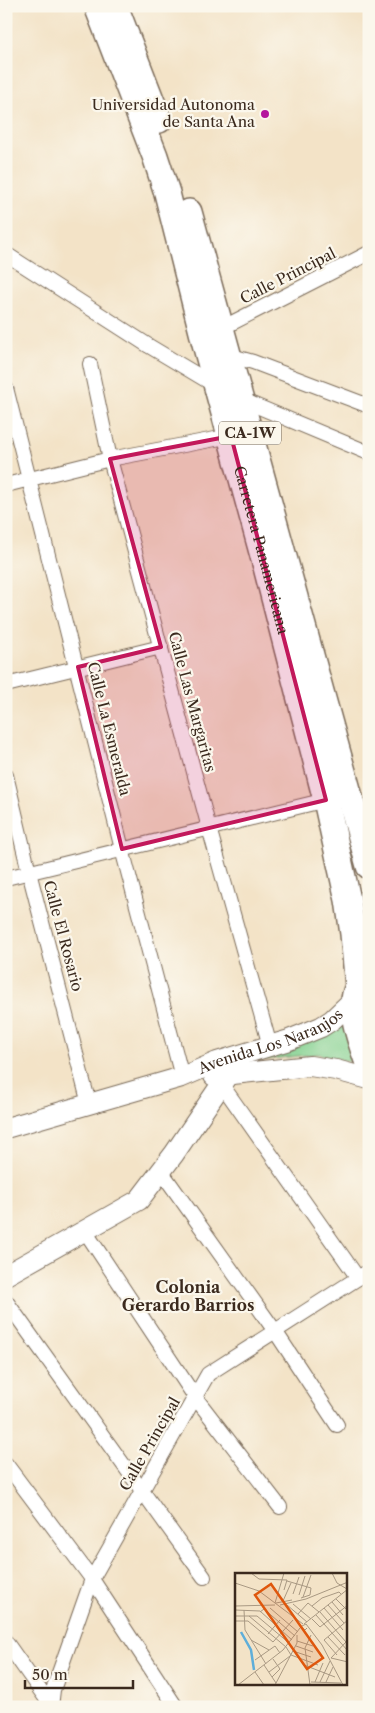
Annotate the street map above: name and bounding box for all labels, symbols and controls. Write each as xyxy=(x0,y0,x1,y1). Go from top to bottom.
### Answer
place label: Universidad Autonoma de Santa Ana xyxy=(92,95,255,131)
marker: Universidad Autonoma de Santa Ana xyxy=(259,108,271,120)
street label: Calle Principal xyxy=(237,243,339,308)
road number: CA-1W xyxy=(219,422,281,444)
street label: Carretera Panamericana xyxy=(230,464,293,636)
street label: Calle Las Margaritas xyxy=(165,630,220,774)
street label: Calle La Esmeralda xyxy=(84,660,135,798)
street label: Calle El Rosario xyxy=(40,878,87,993)
street label: Avenida Los Naranjos xyxy=(194,1005,347,1078)
district label: Colonia Gerardo Barrios xyxy=(122,1277,254,1315)
street label: Calle Principal xyxy=(115,1393,184,1494)
inset map xyxy=(235,1573,348,1686)
scale bar xyxy=(25,1658,132,1690)
text: 50 m xyxy=(32,1665,68,1684)

